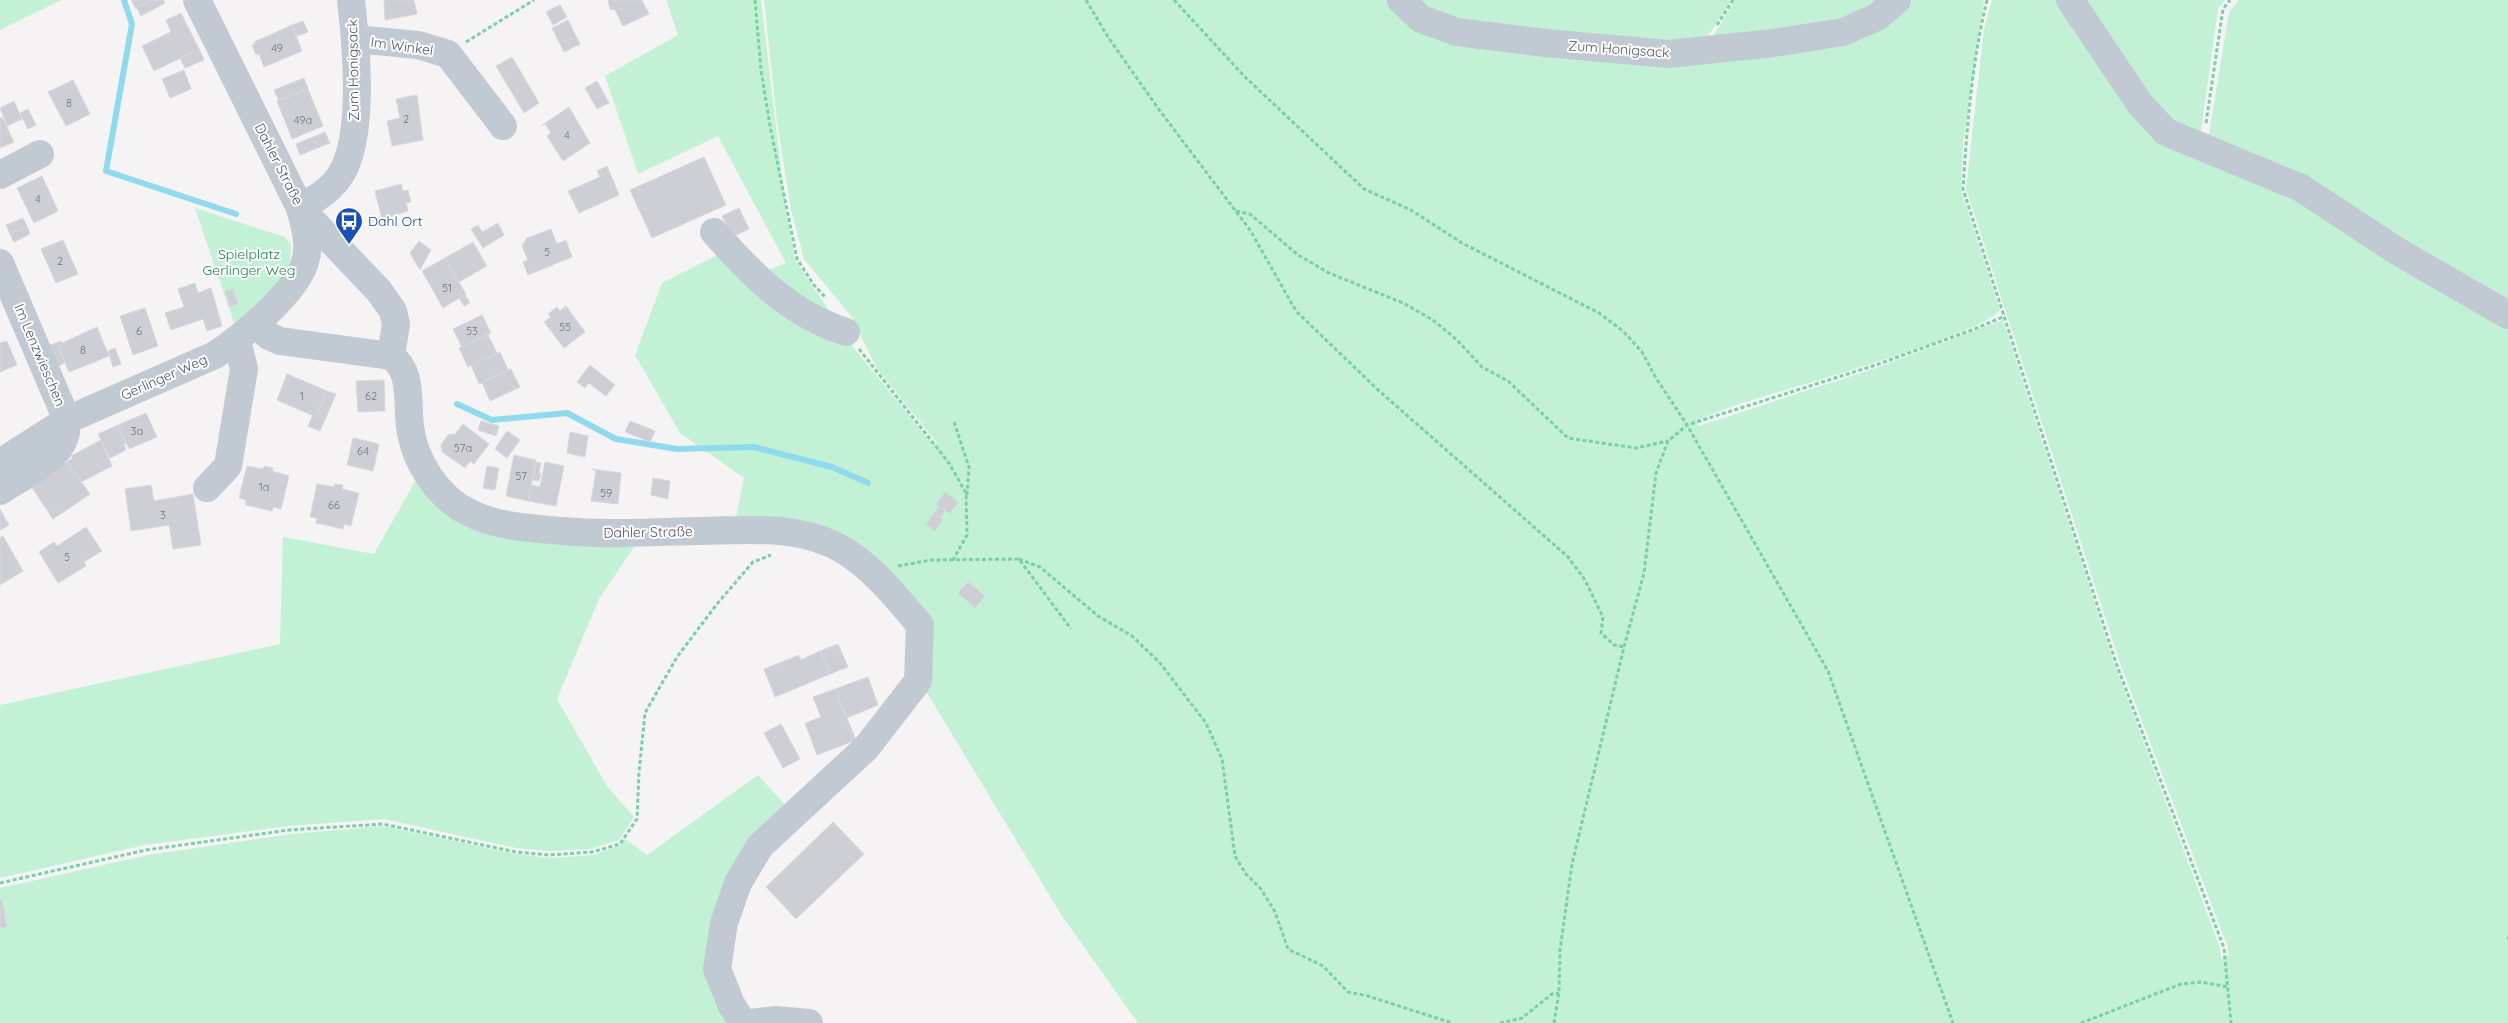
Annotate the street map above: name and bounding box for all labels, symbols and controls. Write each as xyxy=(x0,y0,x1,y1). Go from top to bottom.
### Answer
street label: Zum Honigsack xyxy=(343,19,363,121)
street label: Im Winkel xyxy=(370,33,434,59)
street label: Zum Honigsack xyxy=(1568,36,1670,62)
house number: 49 xyxy=(271,41,283,55)
house number: 8 xyxy=(66,96,72,110)
house number: 2 xyxy=(403,112,409,126)
house number: 49a xyxy=(294,113,312,127)
street label: Dahler Straße xyxy=(251,120,307,208)
house number: 4 xyxy=(564,128,570,142)
house number: 4 xyxy=(35,192,41,206)
bus stop icon: Dahl Ort xyxy=(334,206,364,245)
place label: Dahl Ort xyxy=(368,212,423,230)
park label: Spielplatz Gerlinger Weg xyxy=(203,245,295,279)
house number: 5 xyxy=(544,245,550,259)
house number: 2 xyxy=(57,254,63,268)
house number: 51 xyxy=(442,281,452,295)
street label: Im Lenzwieschen xyxy=(10,301,70,409)
house number: 55 xyxy=(559,320,571,334)
house number: 6 xyxy=(136,324,142,338)
house number: 53 xyxy=(466,324,478,338)
house number: 8 xyxy=(80,343,86,357)
street label: Gerlinger Weg xyxy=(118,350,210,404)
house number: 1 xyxy=(300,389,304,403)
house number: 62 xyxy=(365,389,377,403)
house number: 3a xyxy=(131,424,143,438)
house number: 57a xyxy=(454,441,472,455)
house number: 64 xyxy=(357,444,369,458)
house number: 57 xyxy=(515,469,527,483)
house number: 1a xyxy=(259,480,269,494)
house number: 59 xyxy=(600,486,612,500)
house number: 66 xyxy=(328,498,340,512)
house number: 3 xyxy=(160,508,166,522)
street label: Dahler Straße xyxy=(603,522,693,542)
house number: 5 xyxy=(64,550,70,564)

